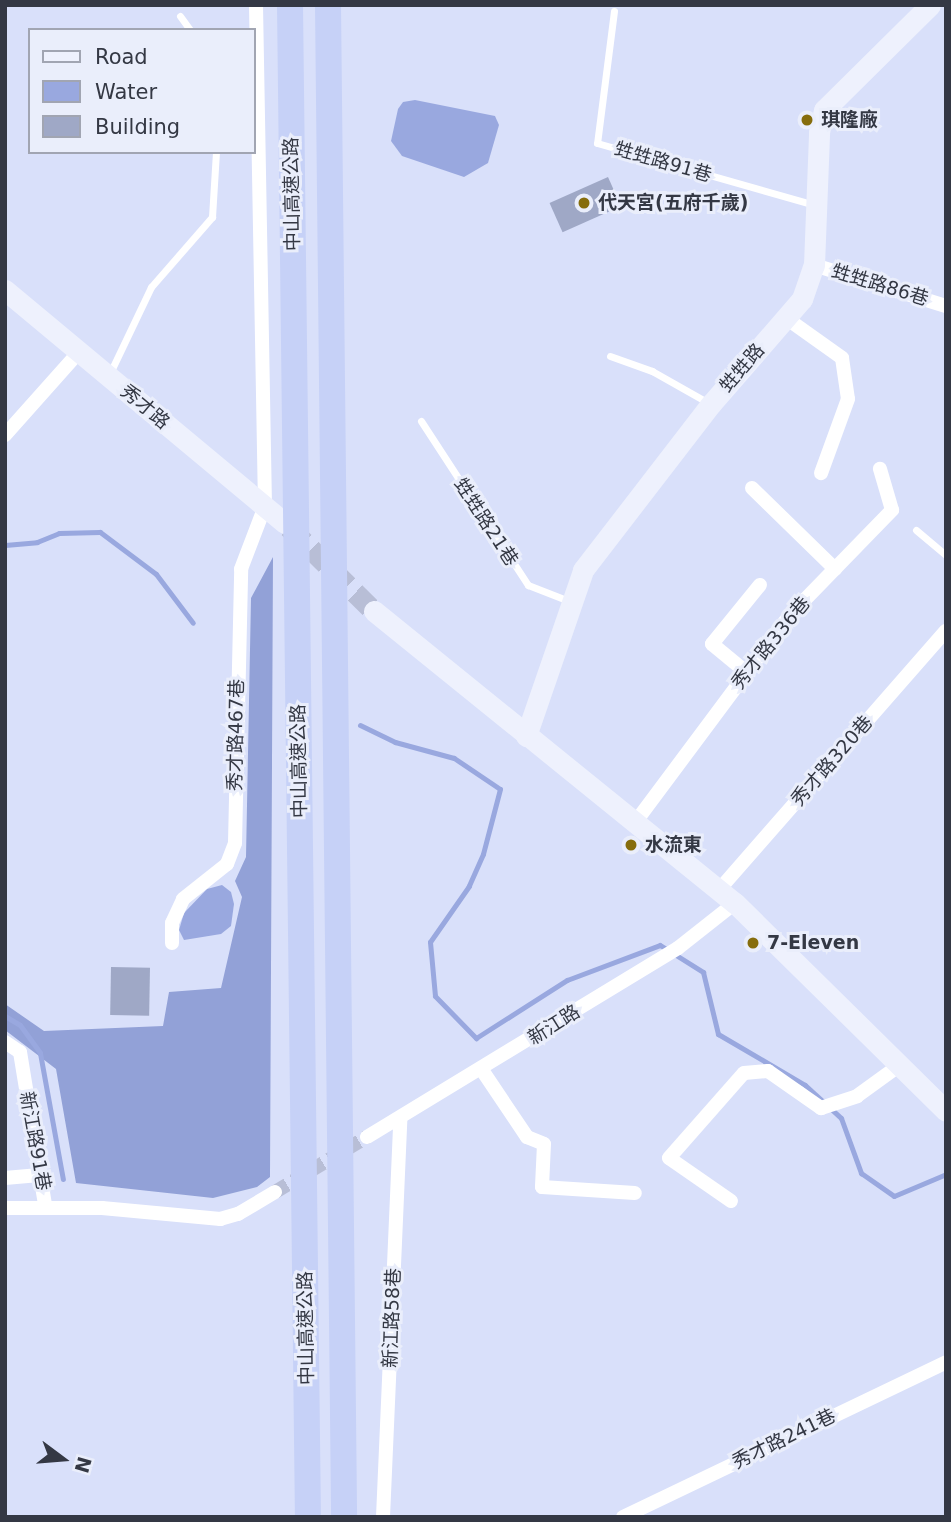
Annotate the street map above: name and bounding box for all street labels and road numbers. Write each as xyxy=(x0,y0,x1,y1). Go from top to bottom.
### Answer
street label: 中山高速公路 xyxy=(280,137,304,251)
street label: 甡甡路91巷 xyxy=(612,137,714,187)
street label: 甡甡路86巷 xyxy=(829,259,931,311)
street label: 甡甡路 xyxy=(715,339,769,397)
street label: 秀才路 xyxy=(116,380,174,434)
street label: 甡甡路21巷 xyxy=(449,474,523,570)
street label: 秀才路336巷 xyxy=(727,592,815,694)
street label: 秀才路467巷 xyxy=(224,679,248,791)
street label: 中山高速公路 xyxy=(287,704,311,818)
street label: 秀才路320巷 xyxy=(787,711,877,811)
street label: 新江路 xyxy=(524,1000,584,1050)
street label: 新江路91巷 xyxy=(15,1090,55,1192)
street label: 新江路58巷 xyxy=(379,1268,405,1368)
street label: 中山高速公路 xyxy=(294,1271,318,1385)
street label: 秀才路241巷 xyxy=(729,1404,839,1474)

